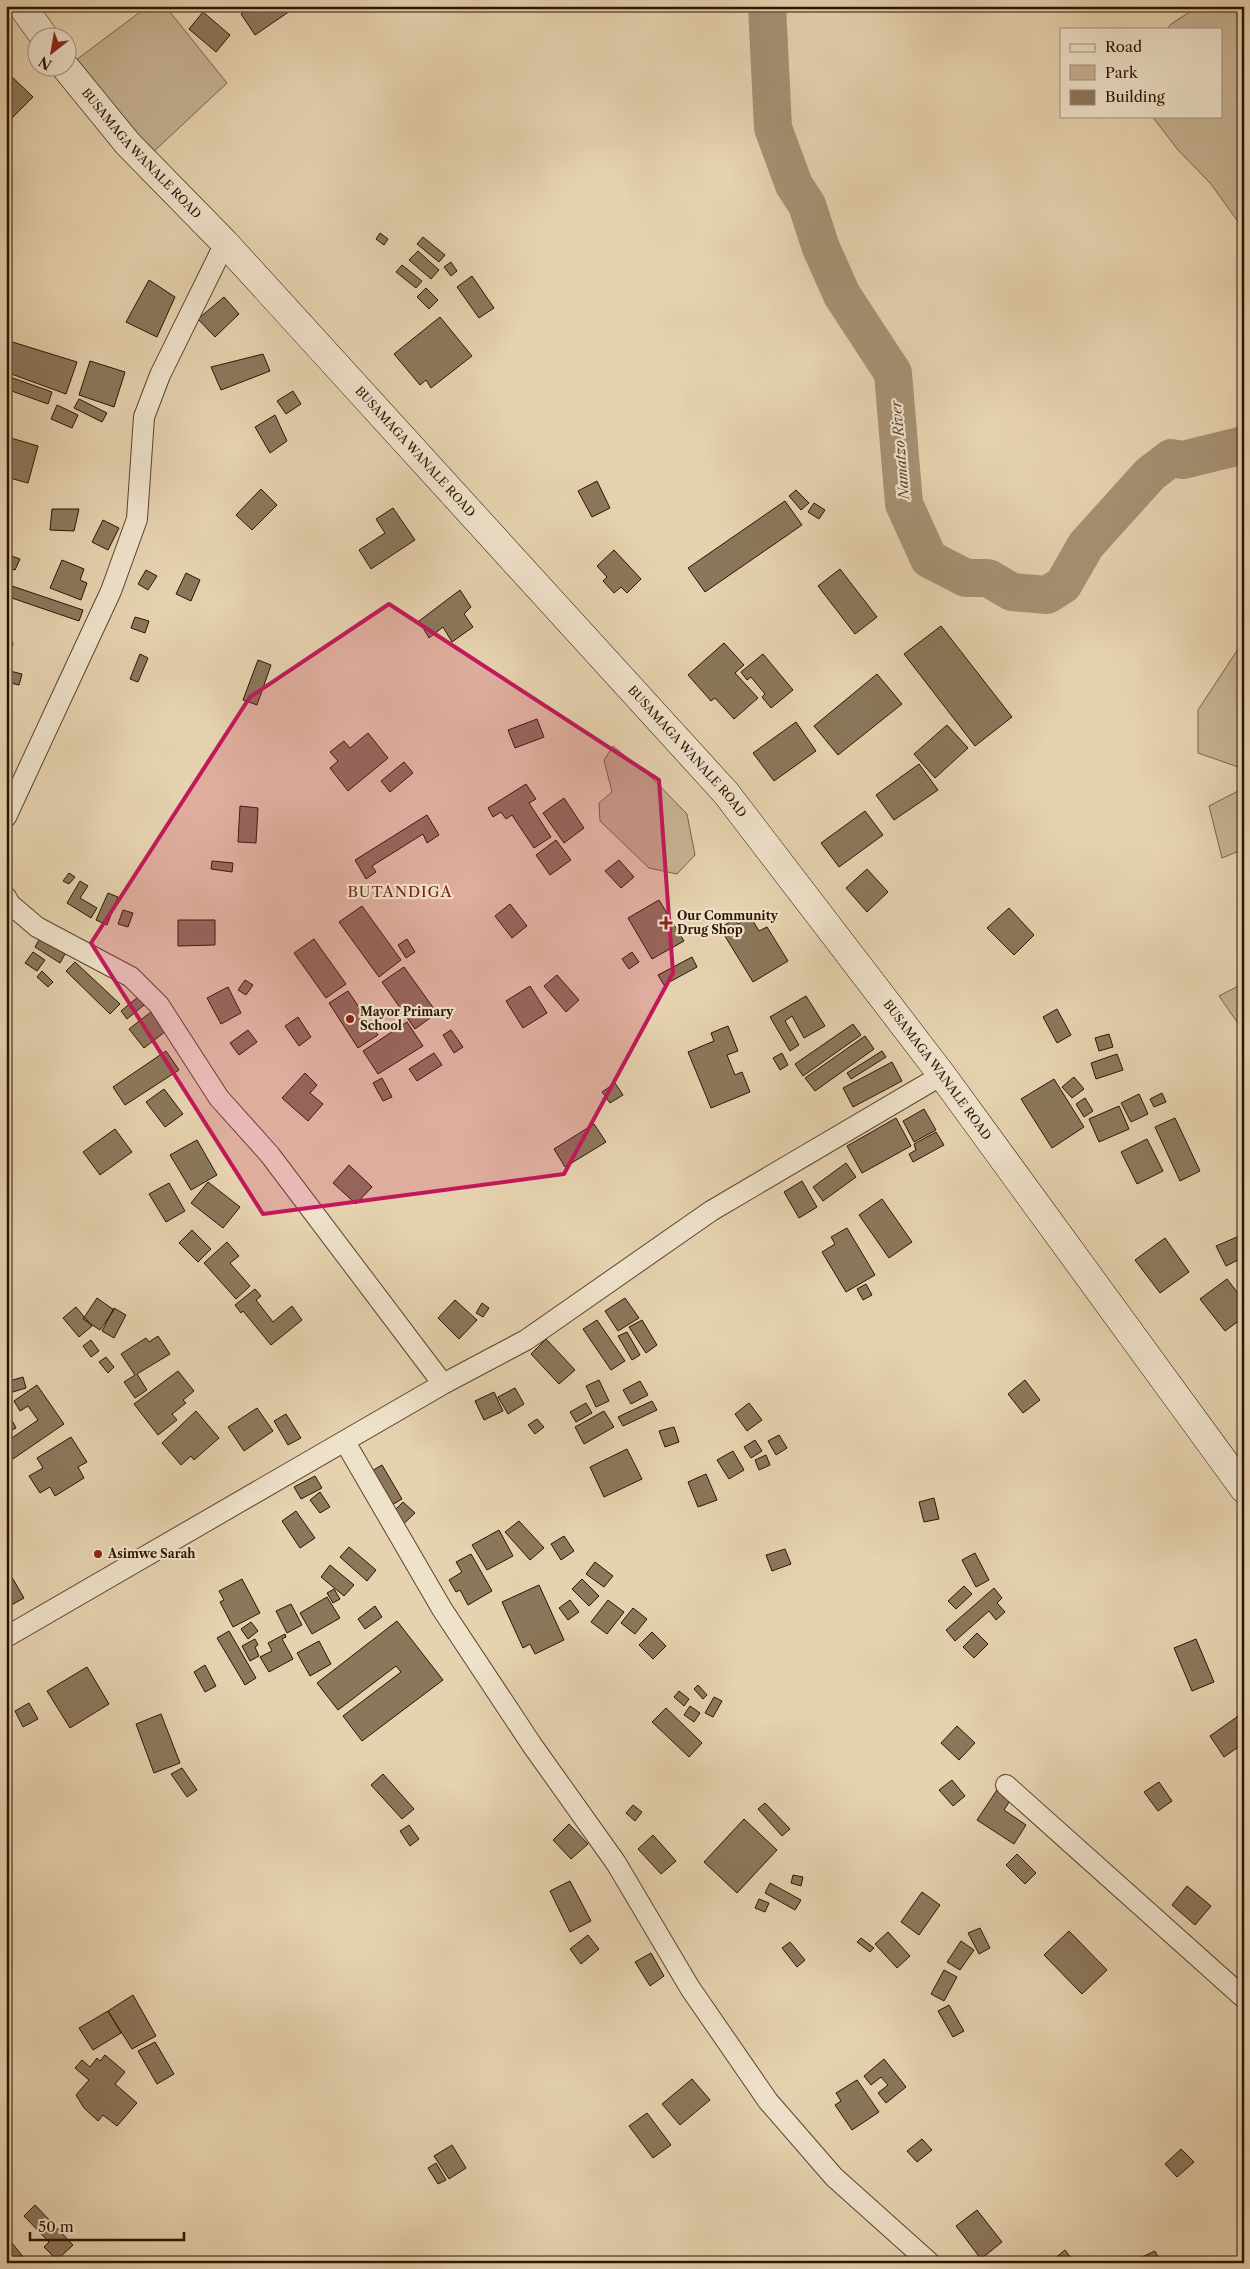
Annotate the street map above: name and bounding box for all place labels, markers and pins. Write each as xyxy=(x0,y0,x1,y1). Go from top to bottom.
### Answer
place label: Our Community Drug Shop xyxy=(677,908,778,937)
marker: Our Community Drug Shop xyxy=(659,916,673,930)
place label: Mayor Primary School xyxy=(360,1004,454,1033)
marker: Mayor Primary School xyxy=(344,1013,356,1025)
place label: Asimwe Sarah xyxy=(107,1546,196,1561)
marker: Asimwe Sarah xyxy=(92,1548,104,1560)

